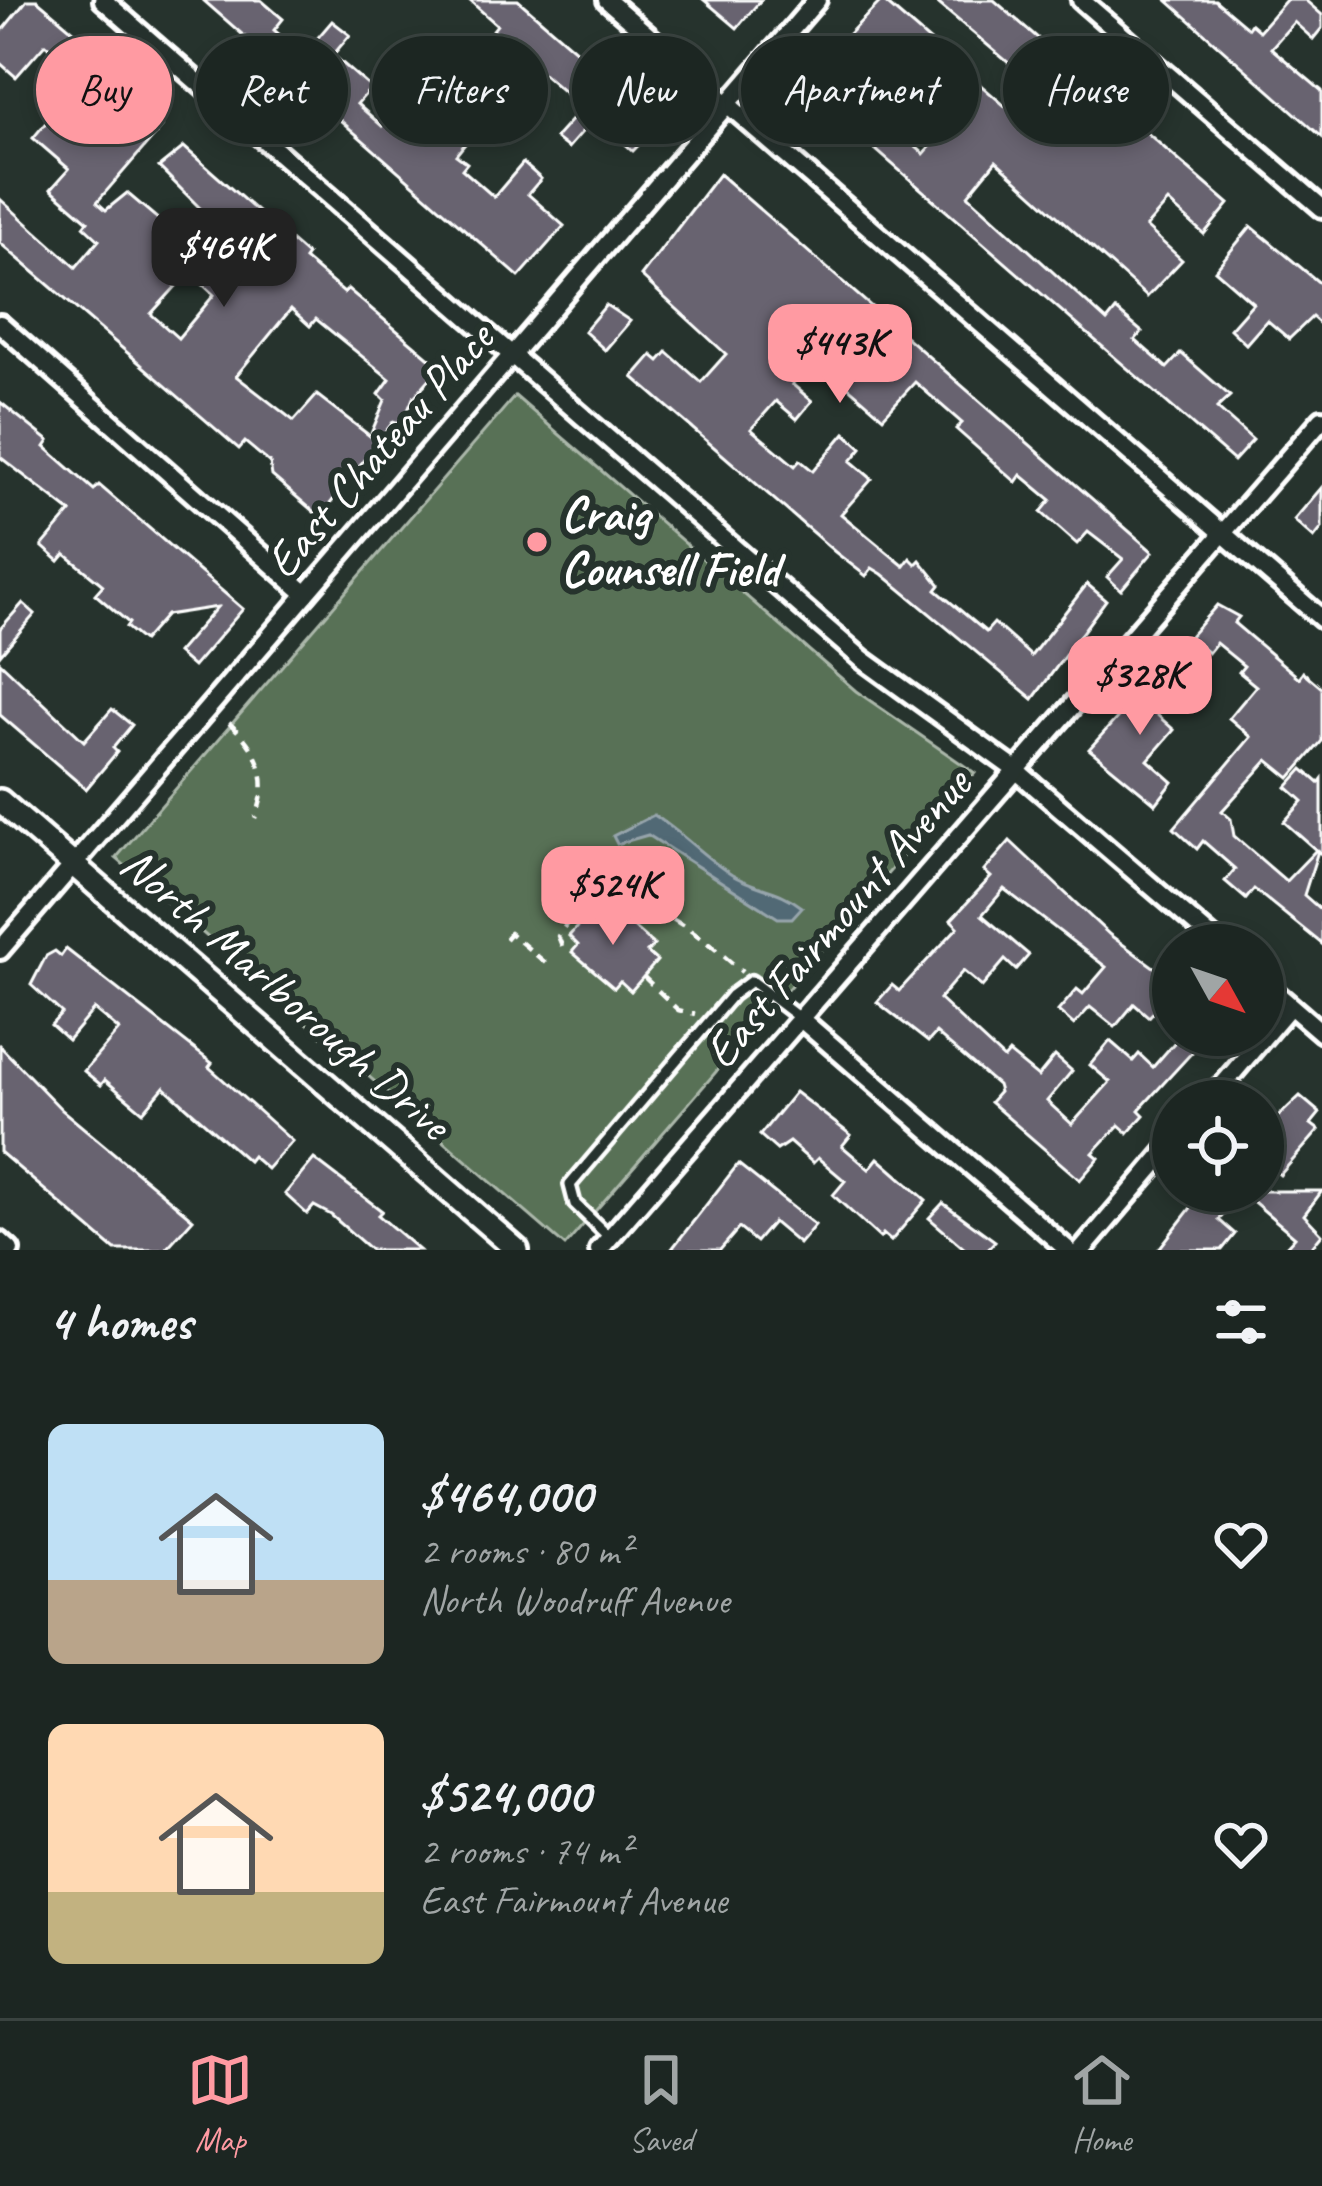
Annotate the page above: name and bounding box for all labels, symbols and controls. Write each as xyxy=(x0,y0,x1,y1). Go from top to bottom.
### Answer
chip: Buy xyxy=(36,36,172,144)
chip: Rent xyxy=(196,36,348,144)
chip: Filters xyxy=(372,36,548,144)
chip: New xyxy=(572,36,717,144)
chip: Apartment xyxy=(741,36,979,144)
chip: House xyxy=(1003,36,1169,144)
pin: $464K xyxy=(140,208,308,310)
text: $464K xyxy=(179,222,269,271)
pin: $443K xyxy=(756,304,924,406)
street label: East Chateau Place xyxy=(252,307,509,590)
text: $443K xyxy=(795,318,885,367)
place label: Craig Counsell Field xyxy=(561,484,786,599)
marker: Craig Counsell Field xyxy=(524,529,550,555)
pin: $328K xyxy=(1056,636,1224,738)
text: $328K xyxy=(1095,650,1185,699)
street label: East Fairmount Avenue xyxy=(690,753,986,1080)
street label: North Marlborough Drive xyxy=(109,833,466,1155)
pin: $524K xyxy=(529,846,697,948)
text: $524K xyxy=(568,860,658,909)
north arrow xyxy=(1152,924,1284,1056)
map controls xyxy=(1152,924,1284,1212)
button: locate xyxy=(1152,1080,1284,1212)
icon: filters xyxy=(1208,1289,1274,1355)
text: 4 homes xyxy=(48,1290,192,1354)
text: $464,000 xyxy=(420,1463,592,1527)
icon: home xyxy=(144,1472,288,1616)
icon: heart xyxy=(1208,1511,1274,1577)
text: 2 rooms · 80 m² xyxy=(420,1527,631,1576)
text: North Woodruff Avenue xyxy=(420,1576,729,1625)
text: $524,000 xyxy=(420,1763,590,1827)
icon: home xyxy=(144,1772,288,1916)
icon: heart xyxy=(1208,1811,1274,1877)
text: 2 rooms · 74 m² xyxy=(420,1827,631,1876)
text: East Fairmount Avenue xyxy=(420,1876,727,1925)
tab: Map xyxy=(187,2047,253,2161)
tab: Saved xyxy=(628,2047,694,2161)
tab: Home xyxy=(1069,2047,1135,2161)

